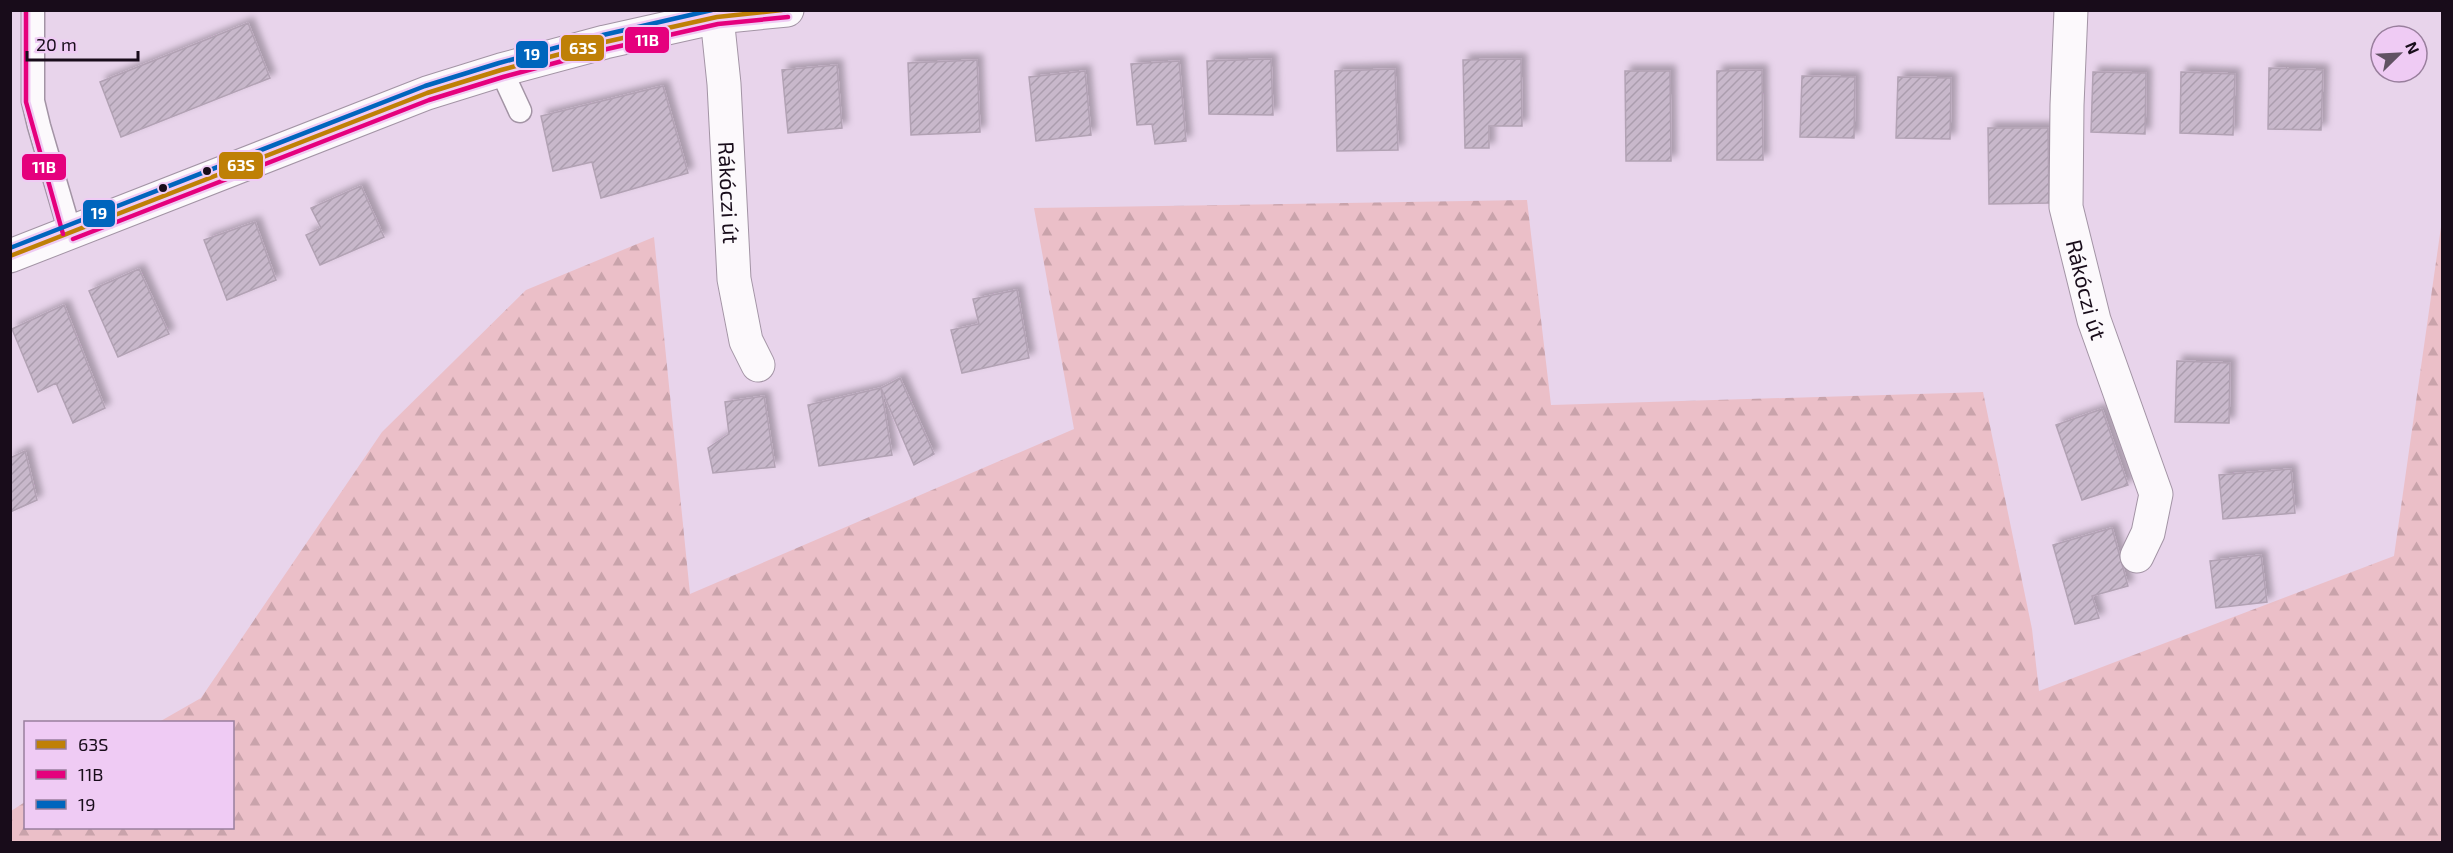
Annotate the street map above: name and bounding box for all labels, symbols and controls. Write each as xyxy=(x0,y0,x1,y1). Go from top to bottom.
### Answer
scale bar xyxy=(27,24,138,62)
north arrow xyxy=(2369,24,2429,84)
line badge: 11B xyxy=(624,26,670,54)
text: 11B xyxy=(635,30,659,49)
text: 20 m xyxy=(36,33,77,55)
line badge: 63S xyxy=(560,34,605,62)
text: 63S xyxy=(569,38,597,57)
text: N xyxy=(2402,39,2424,57)
line badge: 19 xyxy=(515,40,549,69)
text: 19 xyxy=(524,44,540,63)
street label: Rákóczi út xyxy=(714,141,745,244)
line badge: 63S xyxy=(218,151,264,180)
line badge: 11B xyxy=(21,153,67,181)
text: 63S xyxy=(227,155,255,174)
text: 11B xyxy=(32,157,56,176)
unlabelled marker xyxy=(201,165,213,177)
unlabelled marker xyxy=(157,182,169,194)
line badge: 19 xyxy=(82,199,116,228)
text: 19 xyxy=(91,203,107,222)
street label: Rákóczi út xyxy=(2061,237,2113,343)
legend xyxy=(24,721,234,829)
text: 63S xyxy=(78,733,108,755)
text: 11B xyxy=(78,763,104,785)
text: 19 xyxy=(78,793,95,815)

